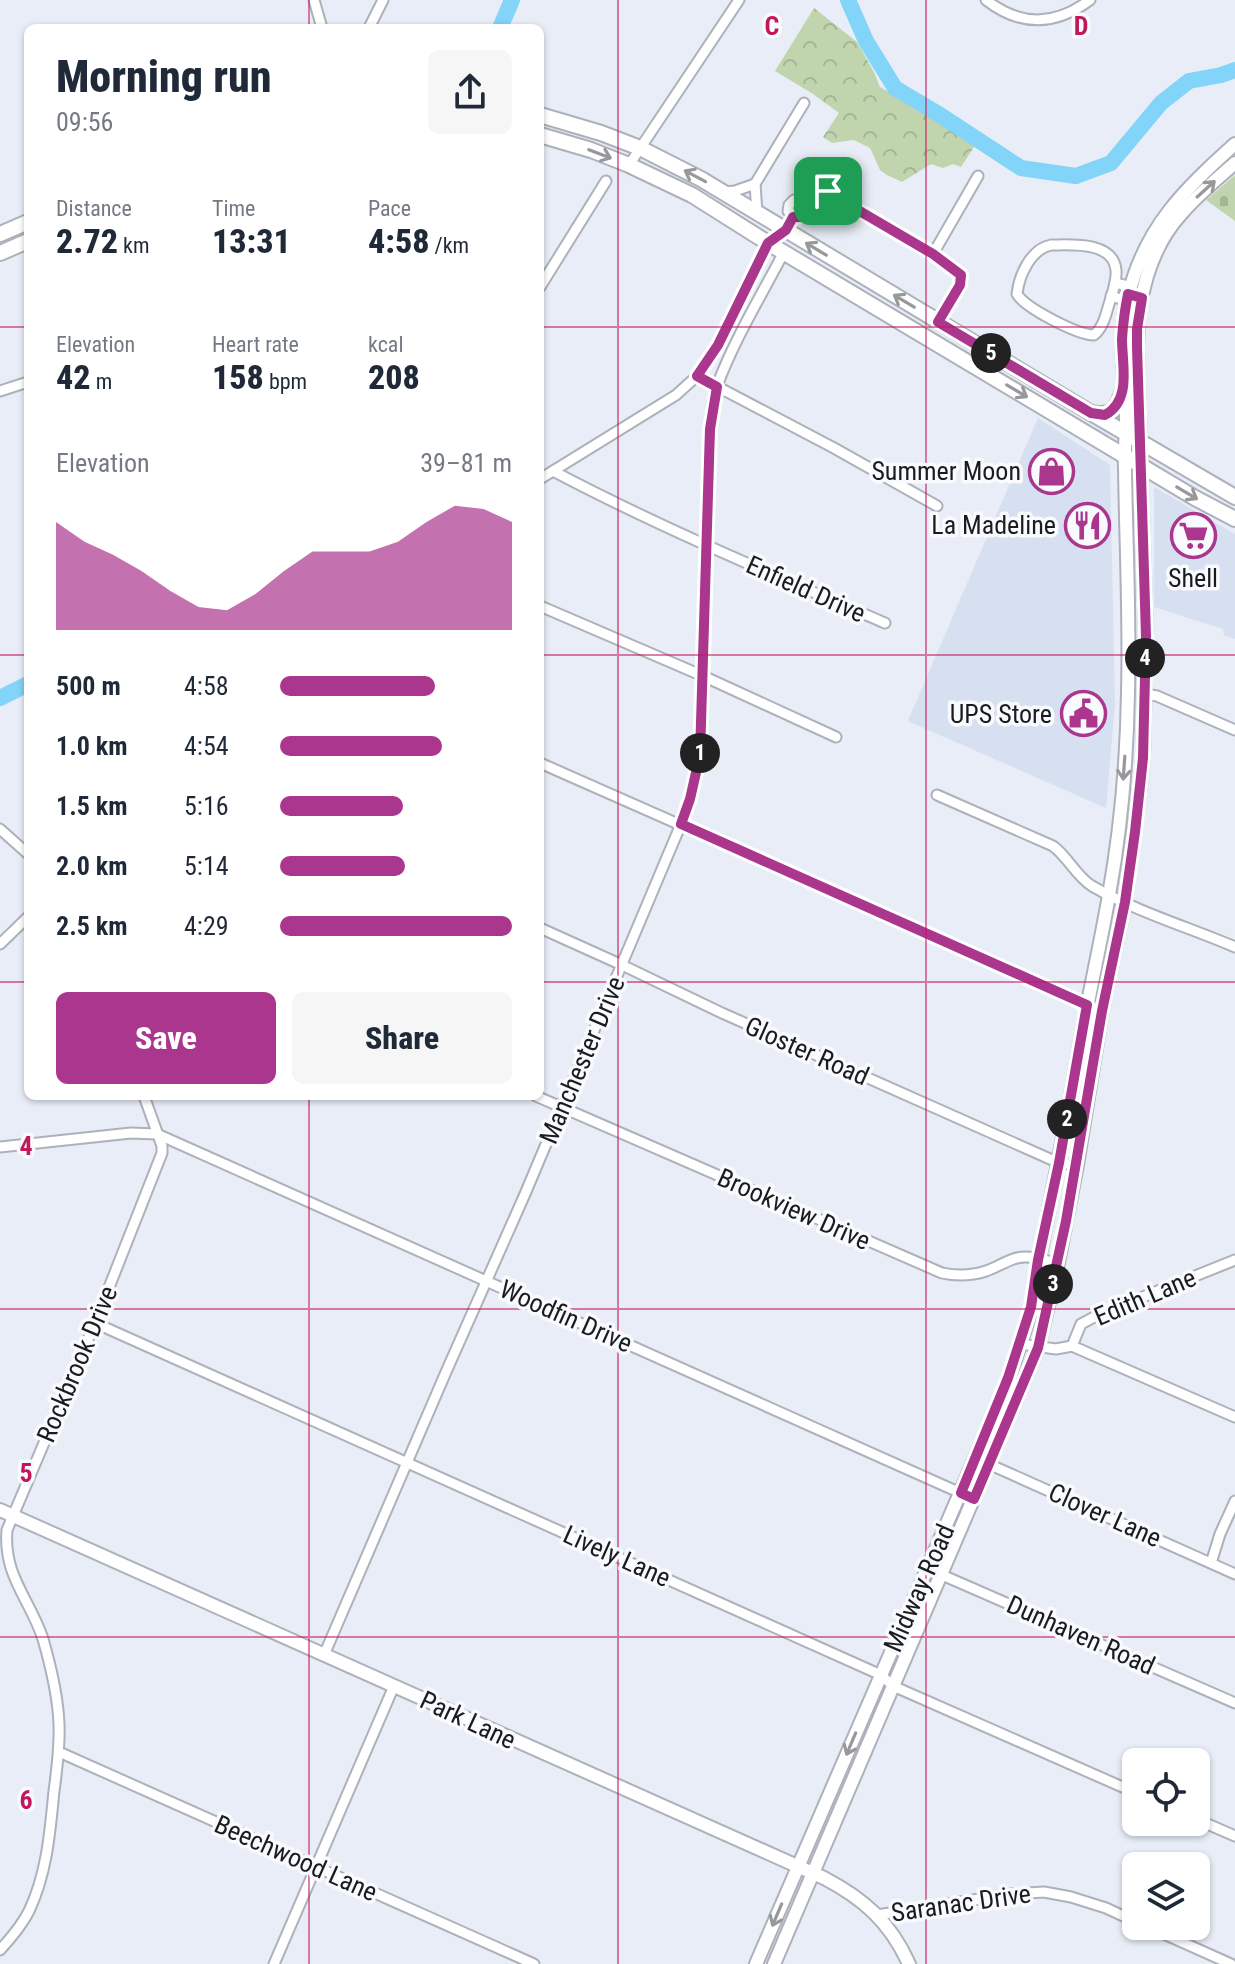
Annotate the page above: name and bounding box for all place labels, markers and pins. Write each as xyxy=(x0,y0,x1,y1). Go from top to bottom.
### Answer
pin xyxy=(794,157,862,225)
pin: 5 xyxy=(971,333,1011,373)
shop icon: Summer Moon xyxy=(1028,447,1076,495)
place label: Summer Moon xyxy=(871,456,1021,486)
restaurant icon: La Madeline xyxy=(1063,501,1111,549)
place label: La Madeline xyxy=(931,510,1056,540)
supermarket icon: Shell xyxy=(1169,511,1217,559)
place label: Shell xyxy=(1168,563,1218,593)
pin: 4 xyxy=(1125,638,1165,678)
public building icon: UPS Store xyxy=(1059,690,1107,738)
place label: UPS Store xyxy=(950,699,1052,729)
pin: 1 xyxy=(680,733,720,773)
pin: 2 xyxy=(1047,1099,1087,1139)
pin: 3 xyxy=(1033,1264,1073,1304)

